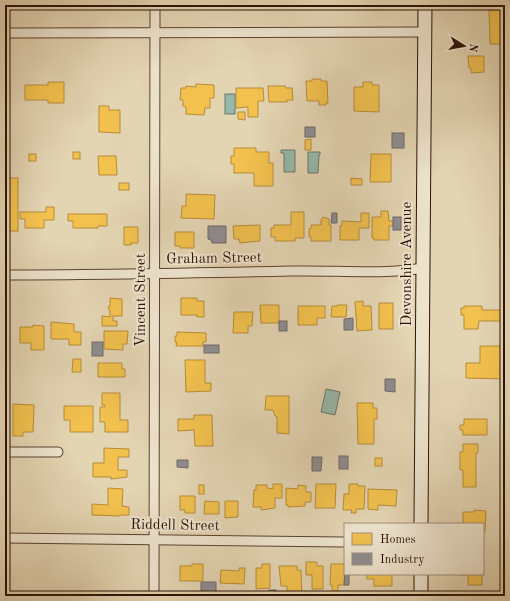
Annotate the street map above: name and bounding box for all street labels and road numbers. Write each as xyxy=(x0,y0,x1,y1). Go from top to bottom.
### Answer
street label: Devonshire Avenue xyxy=(400,201,415,326)
street label: Graham Street xyxy=(166,251,262,267)
street label: Vincent Street xyxy=(134,253,149,347)
street label: Riddell Street xyxy=(130,518,220,534)

